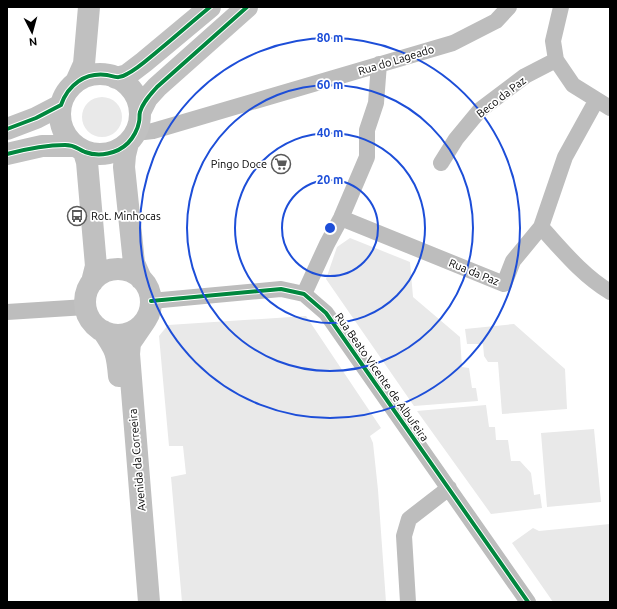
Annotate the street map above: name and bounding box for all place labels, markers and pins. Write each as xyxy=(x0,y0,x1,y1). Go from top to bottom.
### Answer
supermarket icon: Pingo Doce xyxy=(270,153,292,175)
place label: Pingo Doce xyxy=(211,158,267,170)
bus stop icon: Rot. Minhocas xyxy=(66,205,88,227)
place label: Rot. Minhocas xyxy=(91,210,161,222)
centre of rings xyxy=(323,221,337,235)

